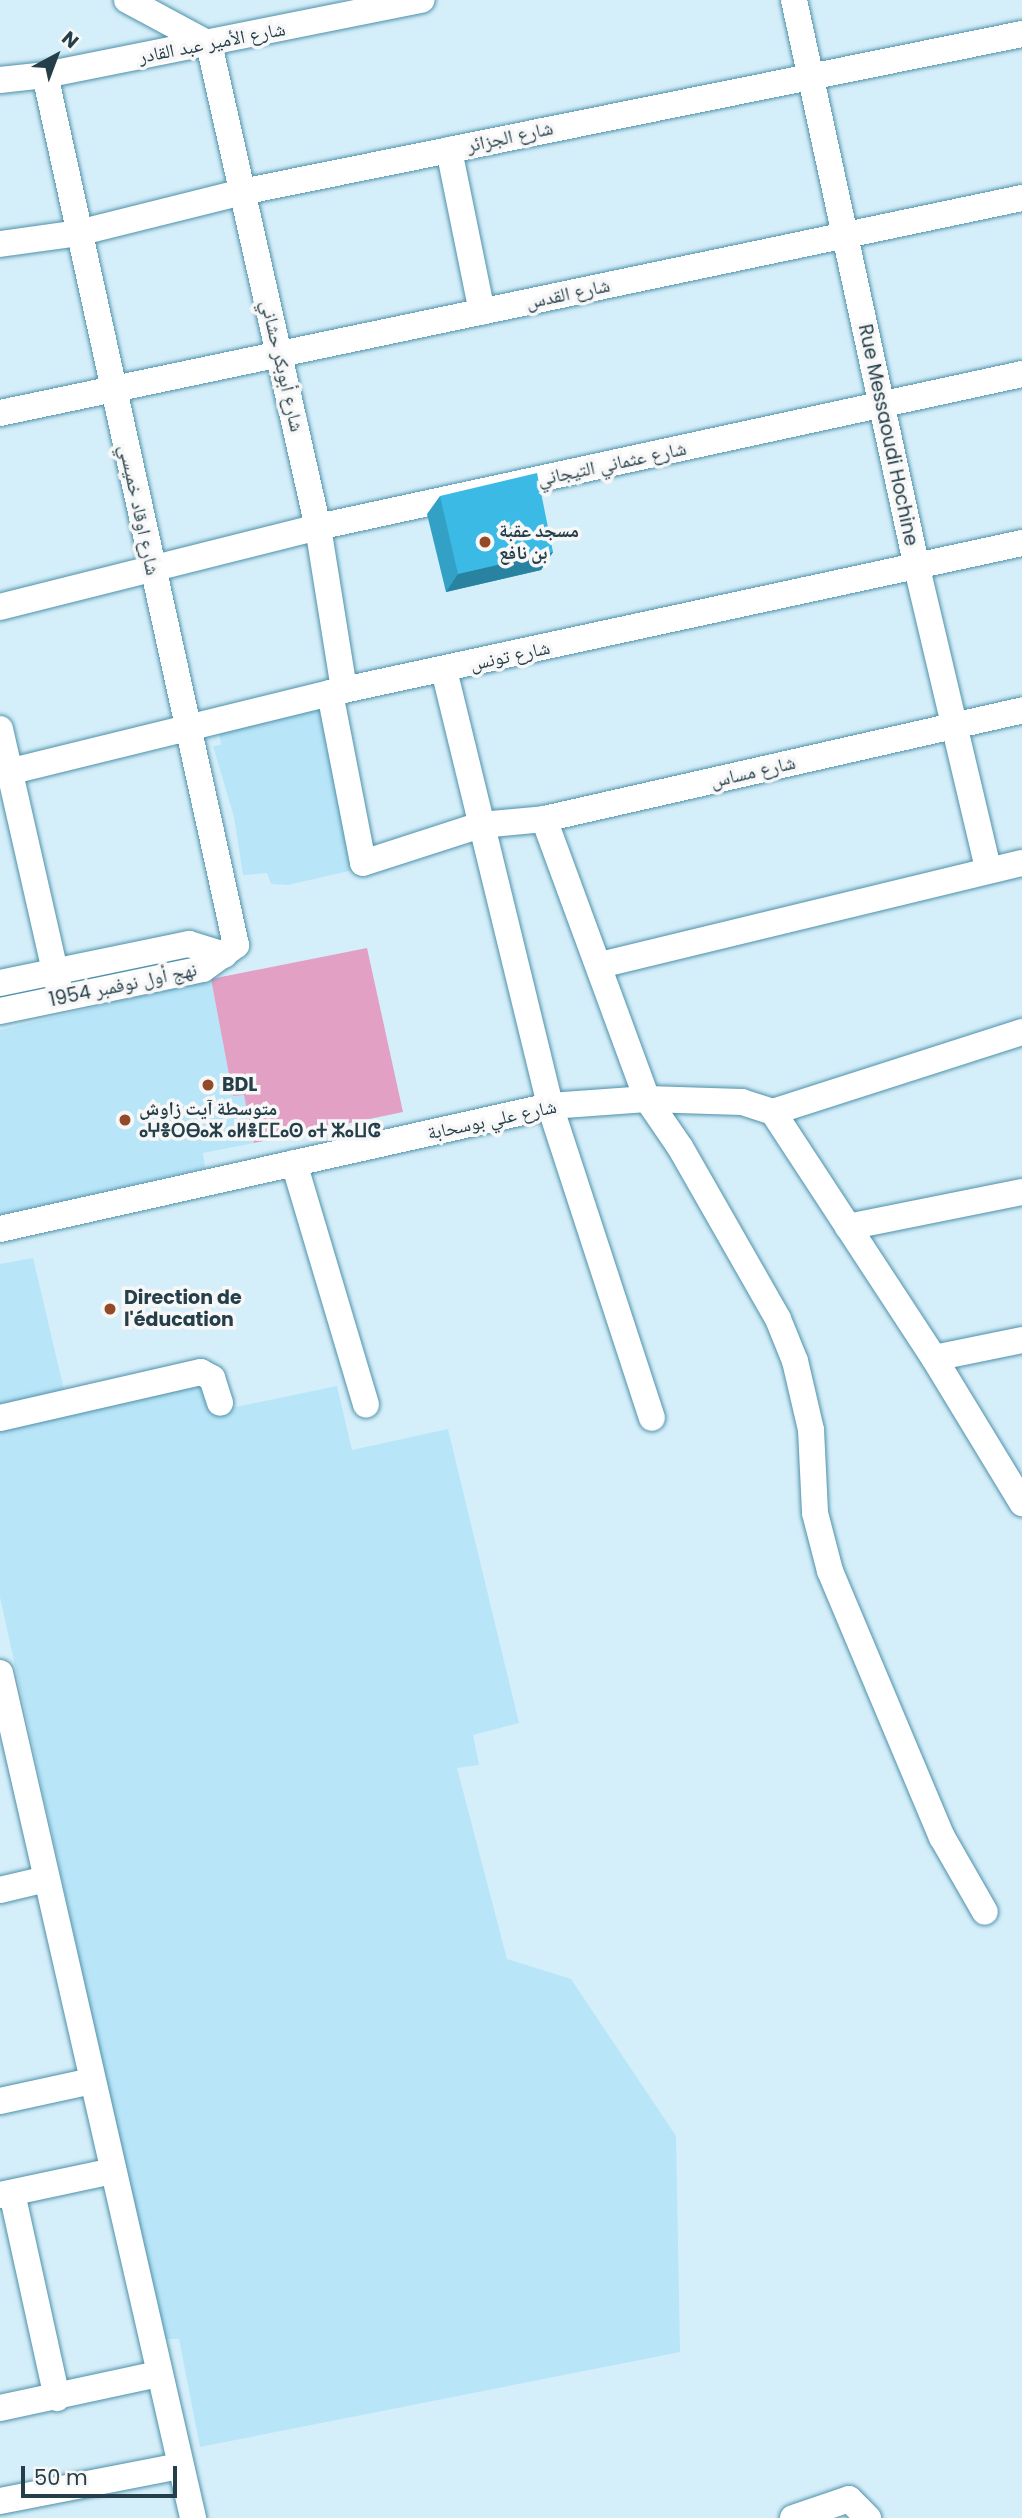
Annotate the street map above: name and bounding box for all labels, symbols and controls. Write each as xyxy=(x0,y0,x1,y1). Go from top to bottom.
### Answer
street label: شارع الأمير عبد القادر xyxy=(137,18,287,68)
north arrow xyxy=(21,21,91,91)
text: N xyxy=(56,25,84,55)
street label: شارع الجزائر xyxy=(465,117,555,157)
street label: شارع القدس xyxy=(524,274,612,314)
street label: شارع أبوبكر حشاني xyxy=(256,298,308,434)
street label: Rue Messaoudi Hochine xyxy=(853,322,923,548)
street label: شارع عثماني التيجاني xyxy=(535,437,689,491)
street label: شارع اوقاد خميسي xyxy=(114,443,164,577)
place label: مسجد عقبة بن نافع xyxy=(499,520,579,564)
marker: مسجد عقبة بن نافع xyxy=(477,534,493,550)
street label: شارع تونس xyxy=(468,636,552,676)
street label: شارع مساس xyxy=(708,751,798,793)
street label: نهج أول نوفمبر 1954 xyxy=(47,958,199,1012)
place label: BDL xyxy=(222,1074,257,1096)
marker: BDL xyxy=(200,1077,216,1093)
street label: شارع علي بوسحابة xyxy=(425,1095,559,1145)
place label: متوسطة آيت زاوش ⴰⵖⴻⵔⴱⴰⵣ ⴰⵍⴻⵎⵎⴰⵙ ⴰⵜ ⵣⴰⵡⵛ xyxy=(139,1098,381,1142)
marker: متوسطة آيت زاوش ⴰⵖⴻⵔⴱⴰⵣ ⴰⵍⴻⵎⵎⴰⵙ ⴰⵜ ⵣⴰⵡⵛ xyxy=(117,1112,133,1128)
place label: Direction de l'éducation xyxy=(124,1287,242,1331)
marker: Direction de l'éducation xyxy=(102,1301,118,1317)
scale bar xyxy=(24,2452,180,2496)
text: 50 m xyxy=(34,2463,88,2492)

